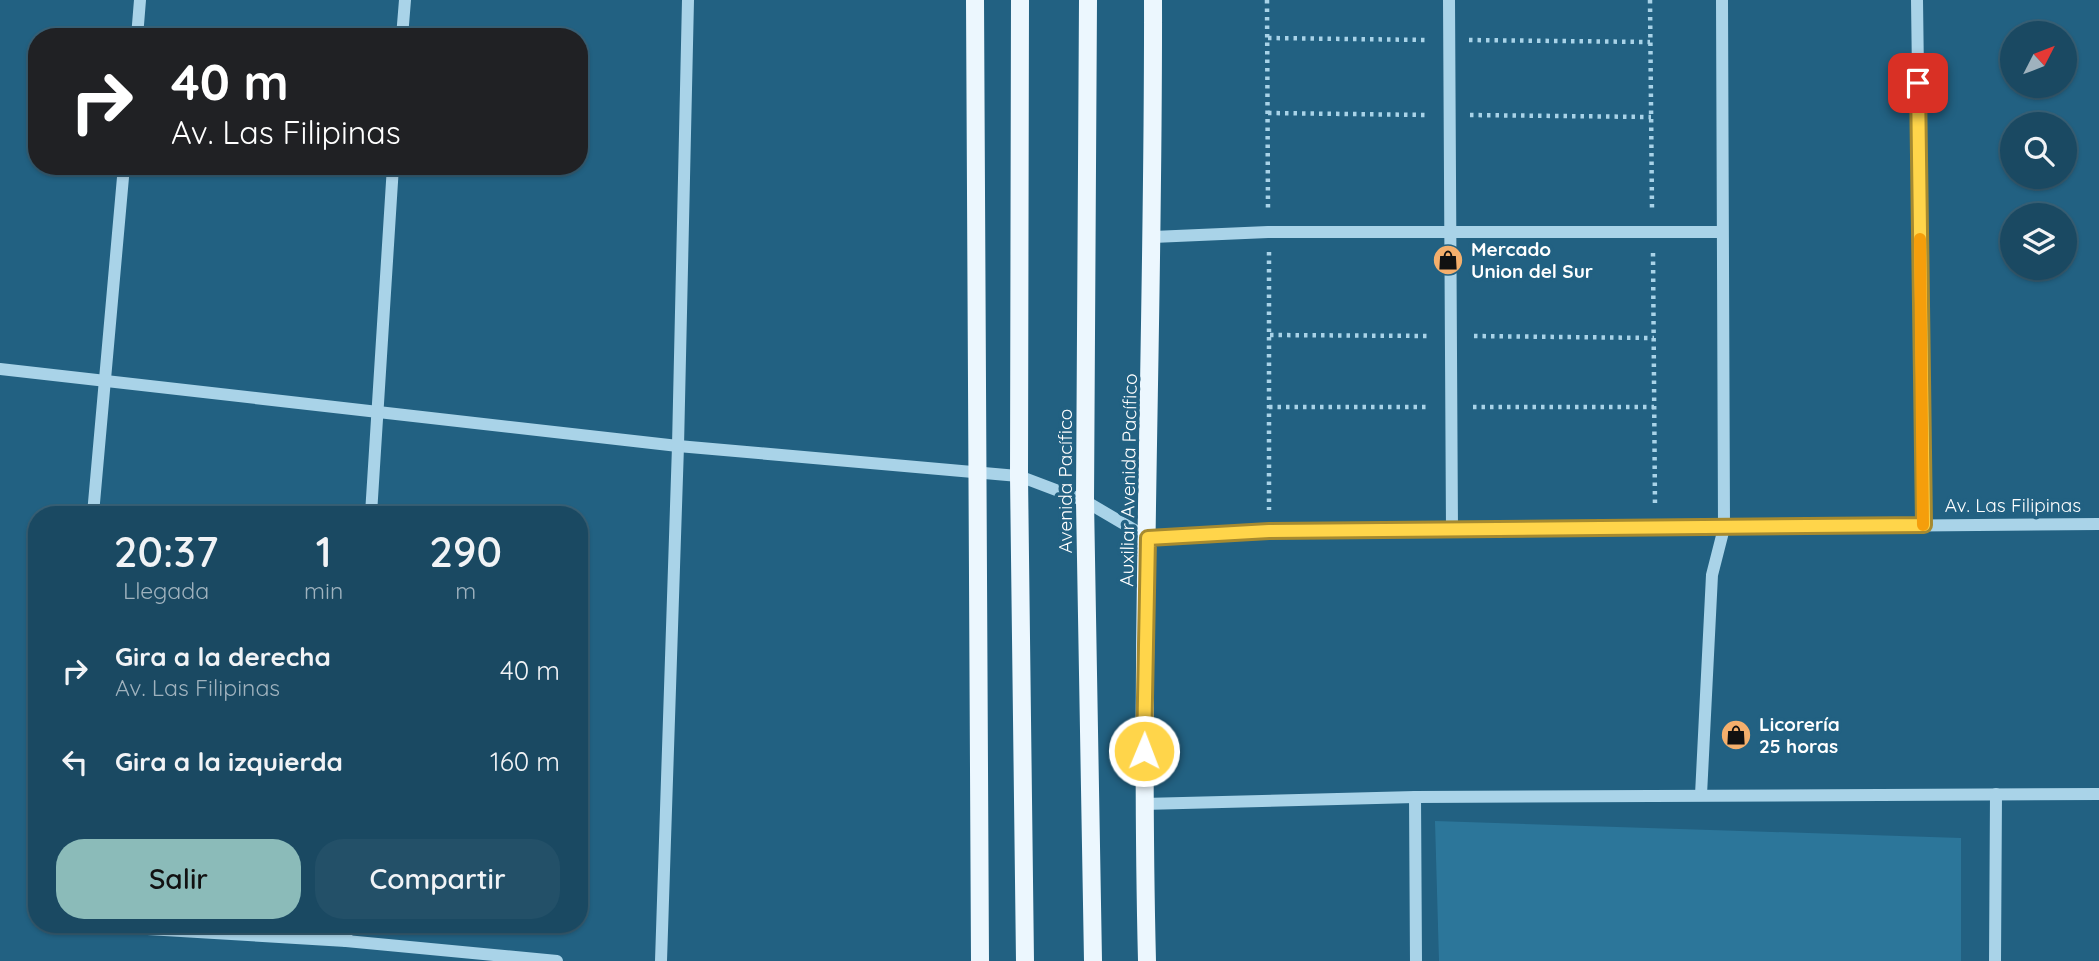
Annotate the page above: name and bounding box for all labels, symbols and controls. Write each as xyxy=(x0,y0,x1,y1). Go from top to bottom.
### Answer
north arrow xyxy=(2000,21,2077,98)
map controls xyxy=(2000,21,2077,280)
text: 40 m xyxy=(171,51,289,112)
pin xyxy=(1888,53,1948,113)
icon: right xyxy=(56,56,147,147)
icon: arrive xyxy=(1899,64,1937,102)
text: Av. Las Filipinas xyxy=(171,112,401,152)
button: search xyxy=(2000,112,2077,189)
button: layers xyxy=(2000,203,2077,280)
place label: Mercado Union del Sur xyxy=(1471,237,1593,283)
shop icon: Mercado Union del Sur xyxy=(1431,243,1465,277)
street label: Auxiliar Avenida Pacífico xyxy=(1114,373,1142,587)
street label: Avenida Pacífico xyxy=(1053,409,1077,553)
street label: Av. Las Filipinas xyxy=(1945,493,2081,517)
text: 20:37 xyxy=(114,525,218,578)
text: 1 xyxy=(316,525,332,578)
text: 290 xyxy=(429,525,502,578)
text: Llegada xyxy=(123,576,209,605)
text: min xyxy=(304,576,343,605)
text: m xyxy=(455,576,476,605)
text: Gira a la derecha xyxy=(115,640,331,673)
icon: right xyxy=(56,652,94,690)
text: 40 m xyxy=(500,654,560,687)
text: Av. Las Filipinas xyxy=(115,673,280,702)
place label: Licorería 25 horas xyxy=(1759,712,1840,758)
position arrow xyxy=(1107,714,1181,788)
shop icon: Licorería 25 horas xyxy=(1719,718,1753,752)
icon: left xyxy=(56,743,94,781)
text: Gira a la izquierda xyxy=(115,745,343,778)
text: 160 m xyxy=(490,745,560,778)
button: Salir xyxy=(56,839,301,919)
button: Compartir xyxy=(315,839,560,919)

